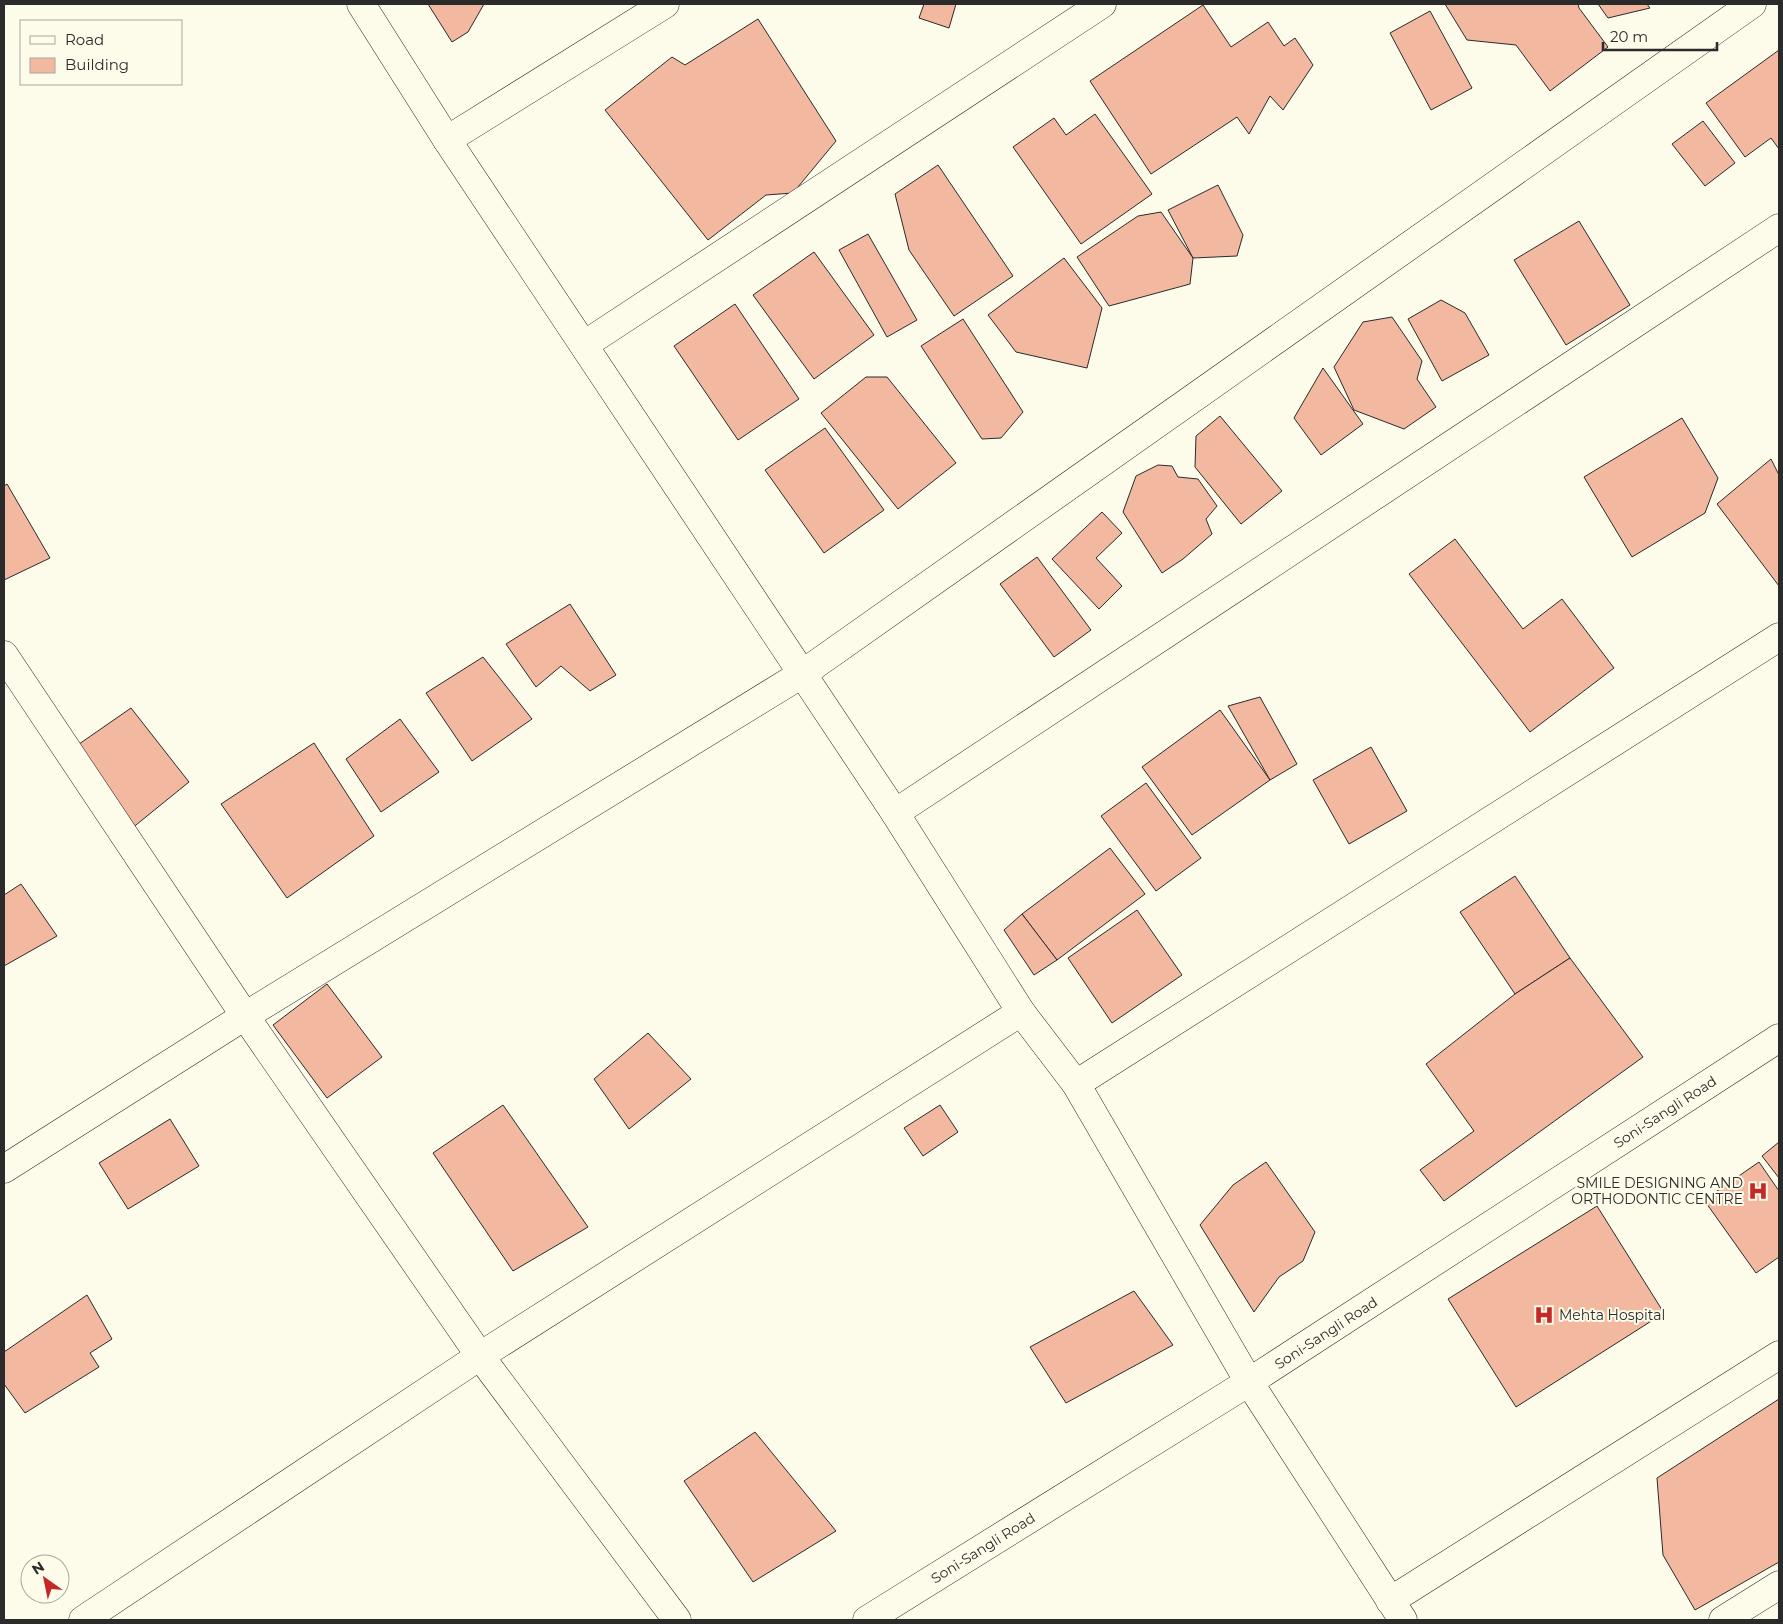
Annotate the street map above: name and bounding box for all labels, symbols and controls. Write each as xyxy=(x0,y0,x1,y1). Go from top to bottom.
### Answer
legend xyxy=(20,20,182,85)
scale bar xyxy=(1603,20,1717,52)
text: 20 m xyxy=(1610,27,1648,46)
text: Road xyxy=(65,30,104,49)
text: Building xyxy=(65,55,129,74)
street label: Soni-Sangli Road xyxy=(1610,1072,1720,1152)
place label: SMILE DESIGNING AND ORTHODONTIC CENTRE xyxy=(1571,1174,1743,1208)
hospital icon: SMILE DESIGNING AND ORTHODONTIC CENTRE xyxy=(1747,1180,1769,1202)
street label: Soni-Sangli Road xyxy=(1271,1293,1381,1373)
hospital icon: Mehta Hospital xyxy=(1533,1304,1555,1326)
place label: Mehta Hospital xyxy=(1559,1306,1665,1324)
street label: Soni-Sangli Road xyxy=(928,1509,1038,1587)
north arrow xyxy=(20,1554,70,1604)
text: N xyxy=(28,1557,48,1579)

